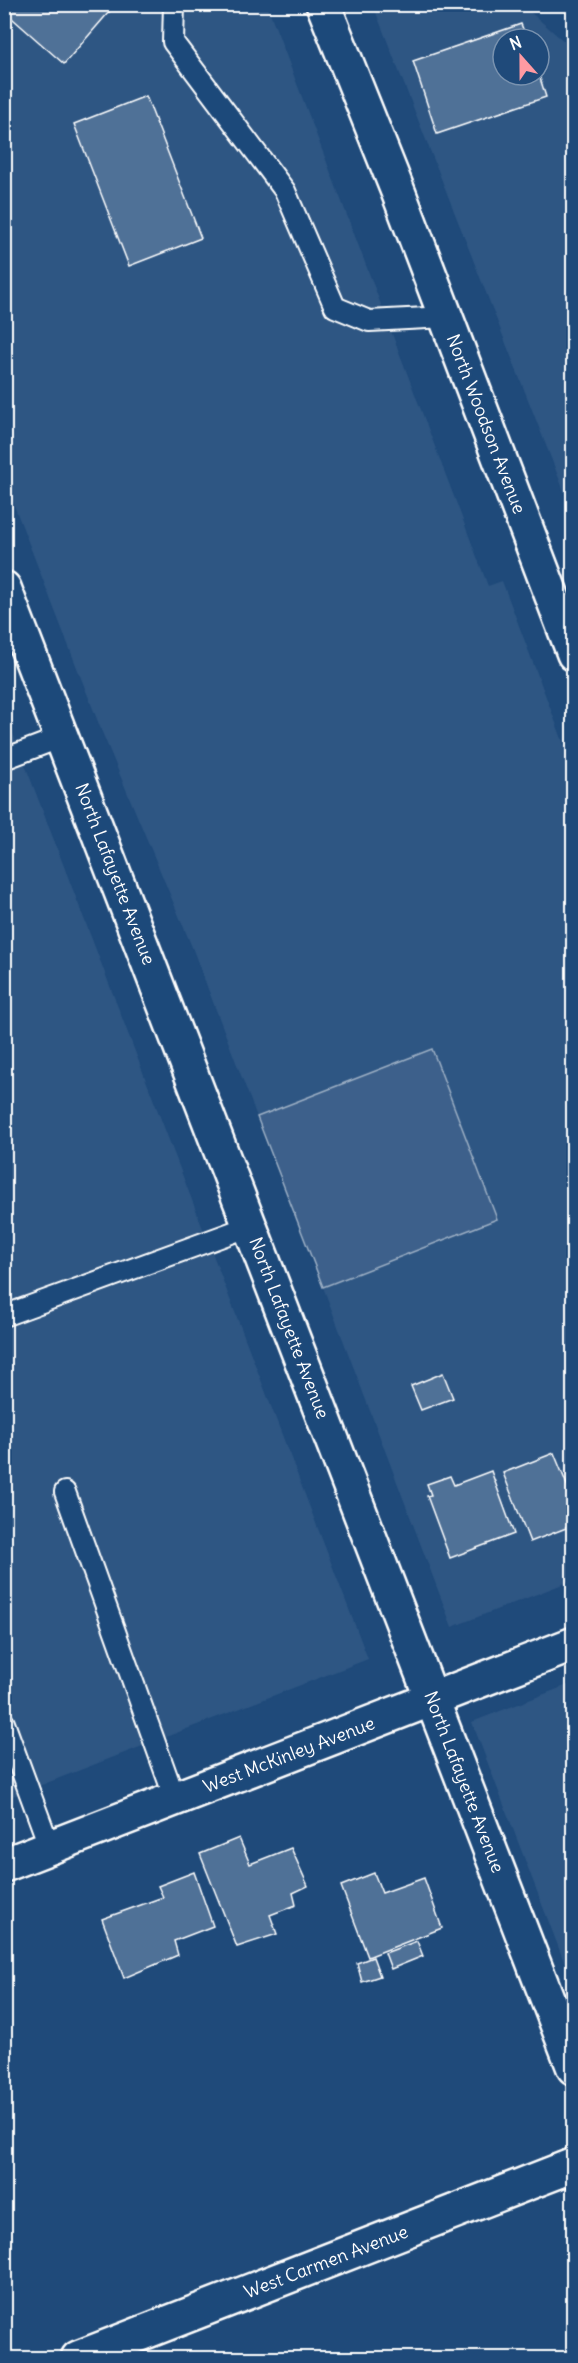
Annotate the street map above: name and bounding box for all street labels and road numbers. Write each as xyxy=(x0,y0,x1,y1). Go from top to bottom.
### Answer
street label: North Woodson Avenue xyxy=(442,331,531,517)
street label: North Lafayette Avenue xyxy=(70,780,161,968)
street label: North Lafayette Avenue xyxy=(244,1234,335,1422)
street label: North Lafayette Avenue xyxy=(419,1688,510,1876)
street label: West McKinley Avenue xyxy=(200,1711,378,1798)
street label: West Carmen Avenue xyxy=(241,2220,411,2303)

